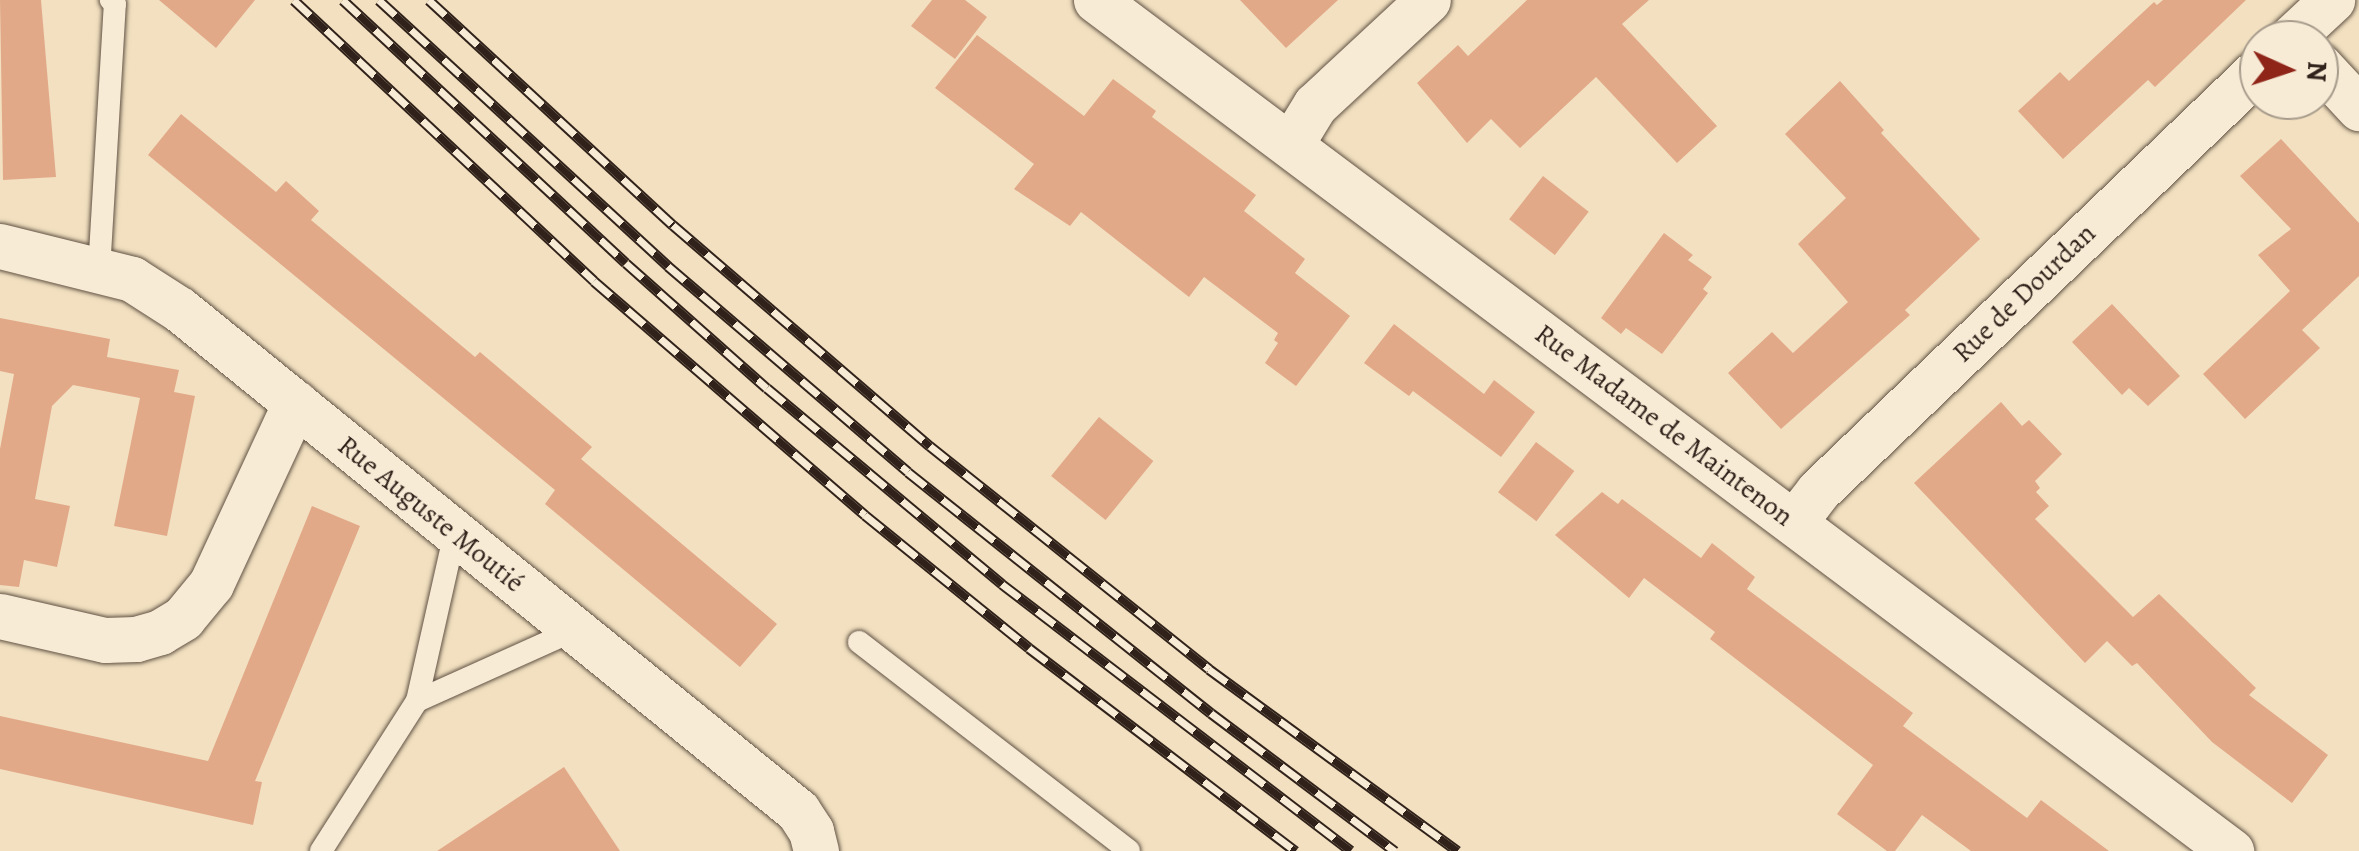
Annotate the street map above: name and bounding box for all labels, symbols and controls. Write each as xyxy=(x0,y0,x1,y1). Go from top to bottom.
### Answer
north arrow xyxy=(2239,20,2339,120)
text: N xyxy=(2297,60,2336,83)
street label: Rue de Dourdan xyxy=(1946,217,2102,369)
street label: Rue Madame de Maintenon xyxy=(1528,317,1800,533)
street label: Rue Auguste Moutié xyxy=(331,429,531,599)

